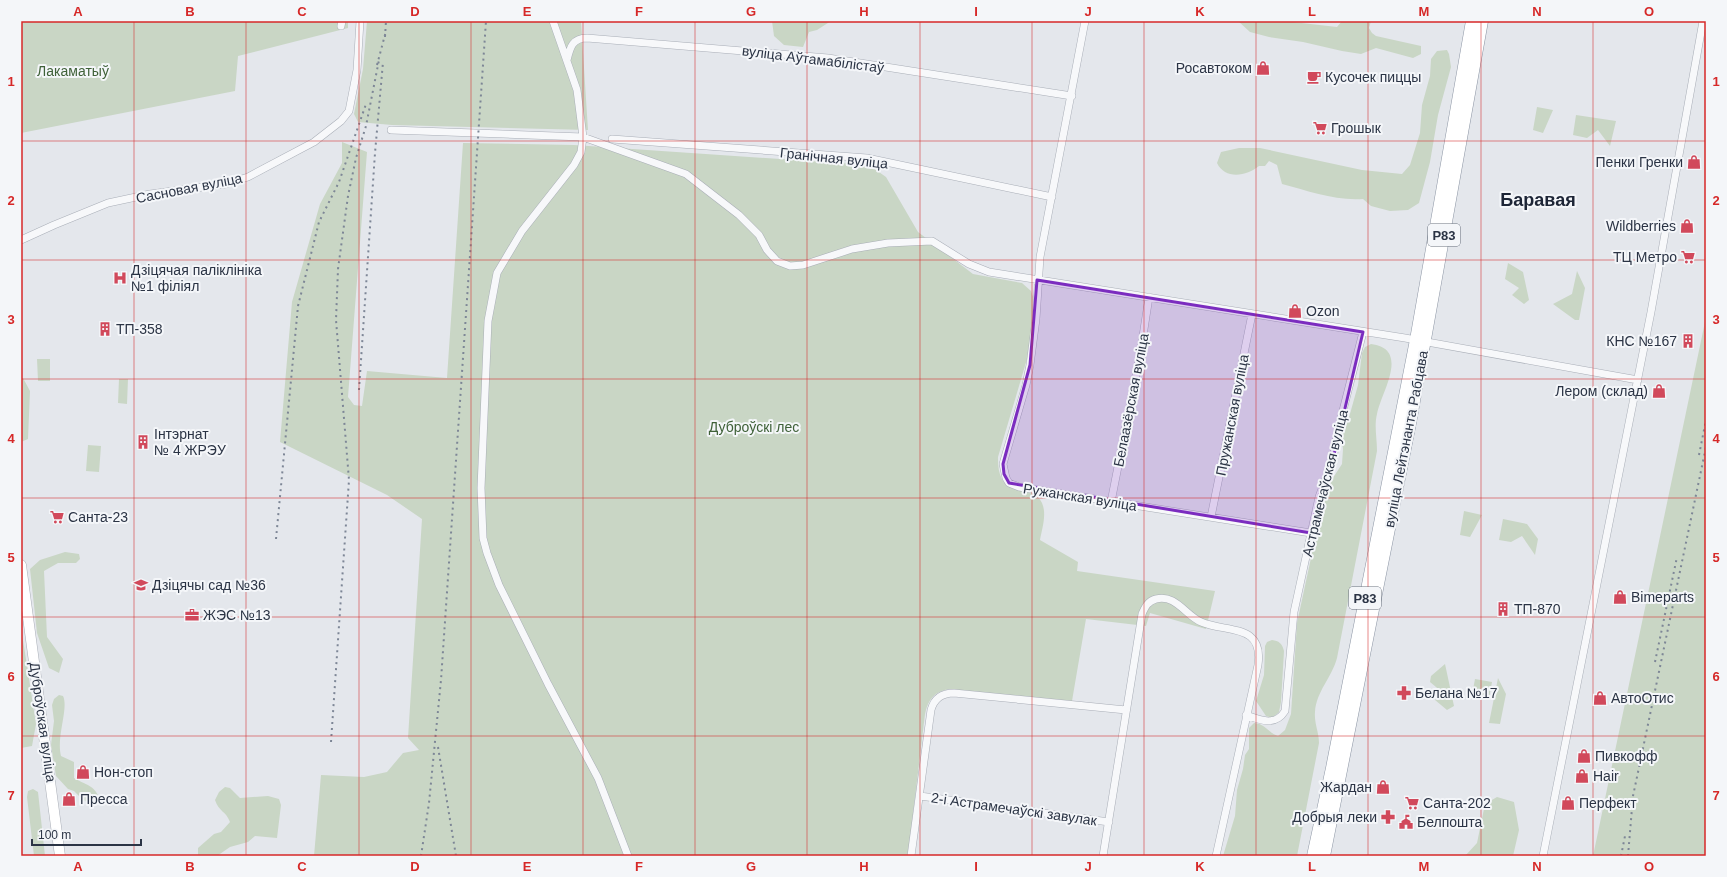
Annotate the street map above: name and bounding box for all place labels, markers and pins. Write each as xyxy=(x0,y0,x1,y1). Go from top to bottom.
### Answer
place label: Росавтоком xyxy=(1176,60,1252,76)
shop icon: Росавтоком xyxy=(1255,60,1271,76)
cafe icon: Кусочек пиццы xyxy=(1306,69,1322,85)
place label: Кусочек пиццы xyxy=(1325,69,1421,85)
supermarket icon: Грошык xyxy=(1312,120,1328,136)
place label: Грошык xyxy=(1331,120,1382,136)
place label: Пенки Гренки xyxy=(1596,154,1683,170)
shop icon: Пенки Гренки xyxy=(1686,154,1702,170)
place label: Wildberries xyxy=(1606,218,1676,234)
shop icon: Wildberries xyxy=(1679,218,1695,234)
place label: ТЦ Метро xyxy=(1613,249,1677,265)
supermarket icon: ТЦ Метро xyxy=(1680,249,1696,265)
place label: Дзіцячая паліклініка №1 філіял xyxy=(131,262,262,294)
hospital icon: Дзіцячая паліклініка №1 філіял xyxy=(112,270,128,286)
shop icon: Ozon xyxy=(1287,303,1303,319)
place label: Ozon xyxy=(1306,303,1339,319)
building icon: ТП-358 xyxy=(97,321,113,337)
place label: ТП-358 xyxy=(116,321,163,337)
place label: КНС №167 xyxy=(1606,333,1677,349)
building icon: КНС №167 xyxy=(1680,333,1696,349)
place label: Лером (склад) xyxy=(1555,383,1648,399)
shop icon: Лером (склад) xyxy=(1651,383,1667,399)
place label: Інтэрнат № 4 ЖРЭУ xyxy=(154,426,226,458)
building icon: Інтэрнат № 4 ЖРЭУ xyxy=(135,434,151,450)
supermarket icon: Санта-23 xyxy=(49,509,65,525)
place label: Санта-23 xyxy=(68,509,128,525)
school or university icon: Дзіцячы сад №36 xyxy=(133,577,149,593)
place label: Дзіцячы сад №36 xyxy=(152,577,266,593)
shop icon: Bimeparts xyxy=(1612,589,1628,605)
place label: Bimeparts xyxy=(1631,589,1694,605)
building icon: ТП-870 xyxy=(1495,601,1511,617)
place label: ТП-870 xyxy=(1514,601,1561,617)
office icon: ЖЭС №13 xyxy=(184,607,200,623)
place label: ЖЭС №13 xyxy=(203,607,271,623)
pharmacy icon: Белана №17 xyxy=(1396,685,1412,701)
place label: Белана №17 xyxy=(1415,685,1498,701)
shop icon: АвтоОтис xyxy=(1592,690,1608,706)
place label: АвтоОтис xyxy=(1611,690,1674,706)
shop icon: Пивкофф xyxy=(1576,748,1592,764)
place label: Пивкофф xyxy=(1595,748,1657,764)
shop icon: Нон-стоп xyxy=(75,764,91,780)
place label: Нон-стоп xyxy=(94,764,153,780)
shop icon: Hair xyxy=(1574,768,1590,784)
place label: Hair xyxy=(1593,768,1619,784)
place label: Жардан xyxy=(1320,779,1372,795)
shop icon: Жардан xyxy=(1375,779,1391,795)
shop icon: Пресса xyxy=(61,791,77,807)
place label: Пресса xyxy=(80,791,128,807)
supermarket icon: Санта-202 xyxy=(1404,795,1420,811)
place label: Санта-202 xyxy=(1423,795,1491,811)
shop icon: Перфект xyxy=(1560,795,1576,811)
place label: Перфект xyxy=(1579,795,1637,811)
place label: Добрыя леки xyxy=(1292,809,1377,825)
pharmacy icon: Добрыя леки xyxy=(1380,809,1396,825)
public building icon: Белпошта xyxy=(1398,814,1414,830)
place label: Белпошта xyxy=(1417,814,1483,830)

